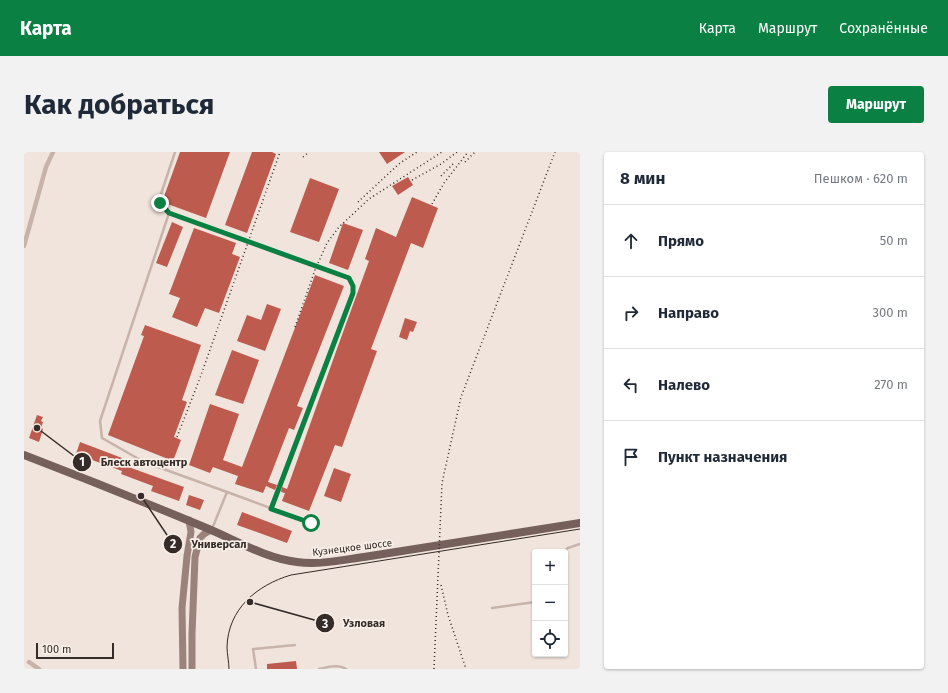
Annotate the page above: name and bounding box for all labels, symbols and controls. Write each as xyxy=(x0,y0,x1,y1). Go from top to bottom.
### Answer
text: Карта xyxy=(20,17,72,40)
text: Карта xyxy=(699,20,736,37)
text: Маршрут xyxy=(758,20,817,37)
text: Сохранённые xyxy=(839,20,928,37)
button: Маршрут xyxy=(828,86,924,123)
text: Как добраться xyxy=(24,88,214,121)
text: 8 мин xyxy=(620,168,665,189)
text: Пешком · 620 m xyxy=(814,171,908,186)
route end xyxy=(151,194,169,212)
icon: ahead xyxy=(620,230,642,252)
text: Прямо xyxy=(658,232,704,250)
text: 50 m xyxy=(880,233,908,248)
icon: right xyxy=(620,302,642,324)
text: Направо xyxy=(658,304,719,322)
text: 300 m xyxy=(872,305,908,320)
icon: left xyxy=(620,374,642,396)
text: Налево xyxy=(658,376,710,394)
text: 270 m xyxy=(874,377,908,392)
icon: arrive xyxy=(620,446,642,468)
text: Пункт назначения xyxy=(658,448,787,466)
callout: Блеск автоцентр xyxy=(72,451,195,474)
text: 1 xyxy=(79,455,85,469)
text: Блеск автоцентр xyxy=(101,456,188,469)
route start xyxy=(302,514,320,532)
callout: Универсал xyxy=(163,533,254,556)
text: 2 xyxy=(170,537,176,551)
street label: Кузнецкое шоссе xyxy=(312,537,393,559)
text: Универсал xyxy=(190,538,247,551)
map controls xyxy=(532,549,568,657)
button: + xyxy=(532,549,568,585)
button: − xyxy=(532,585,568,621)
callout: Узловая xyxy=(315,612,393,635)
text: 3 xyxy=(321,617,328,631)
text: Узловая xyxy=(342,617,385,630)
button: locate xyxy=(532,621,568,657)
scale bar xyxy=(36,641,114,660)
text: 100 m xyxy=(42,643,71,656)

